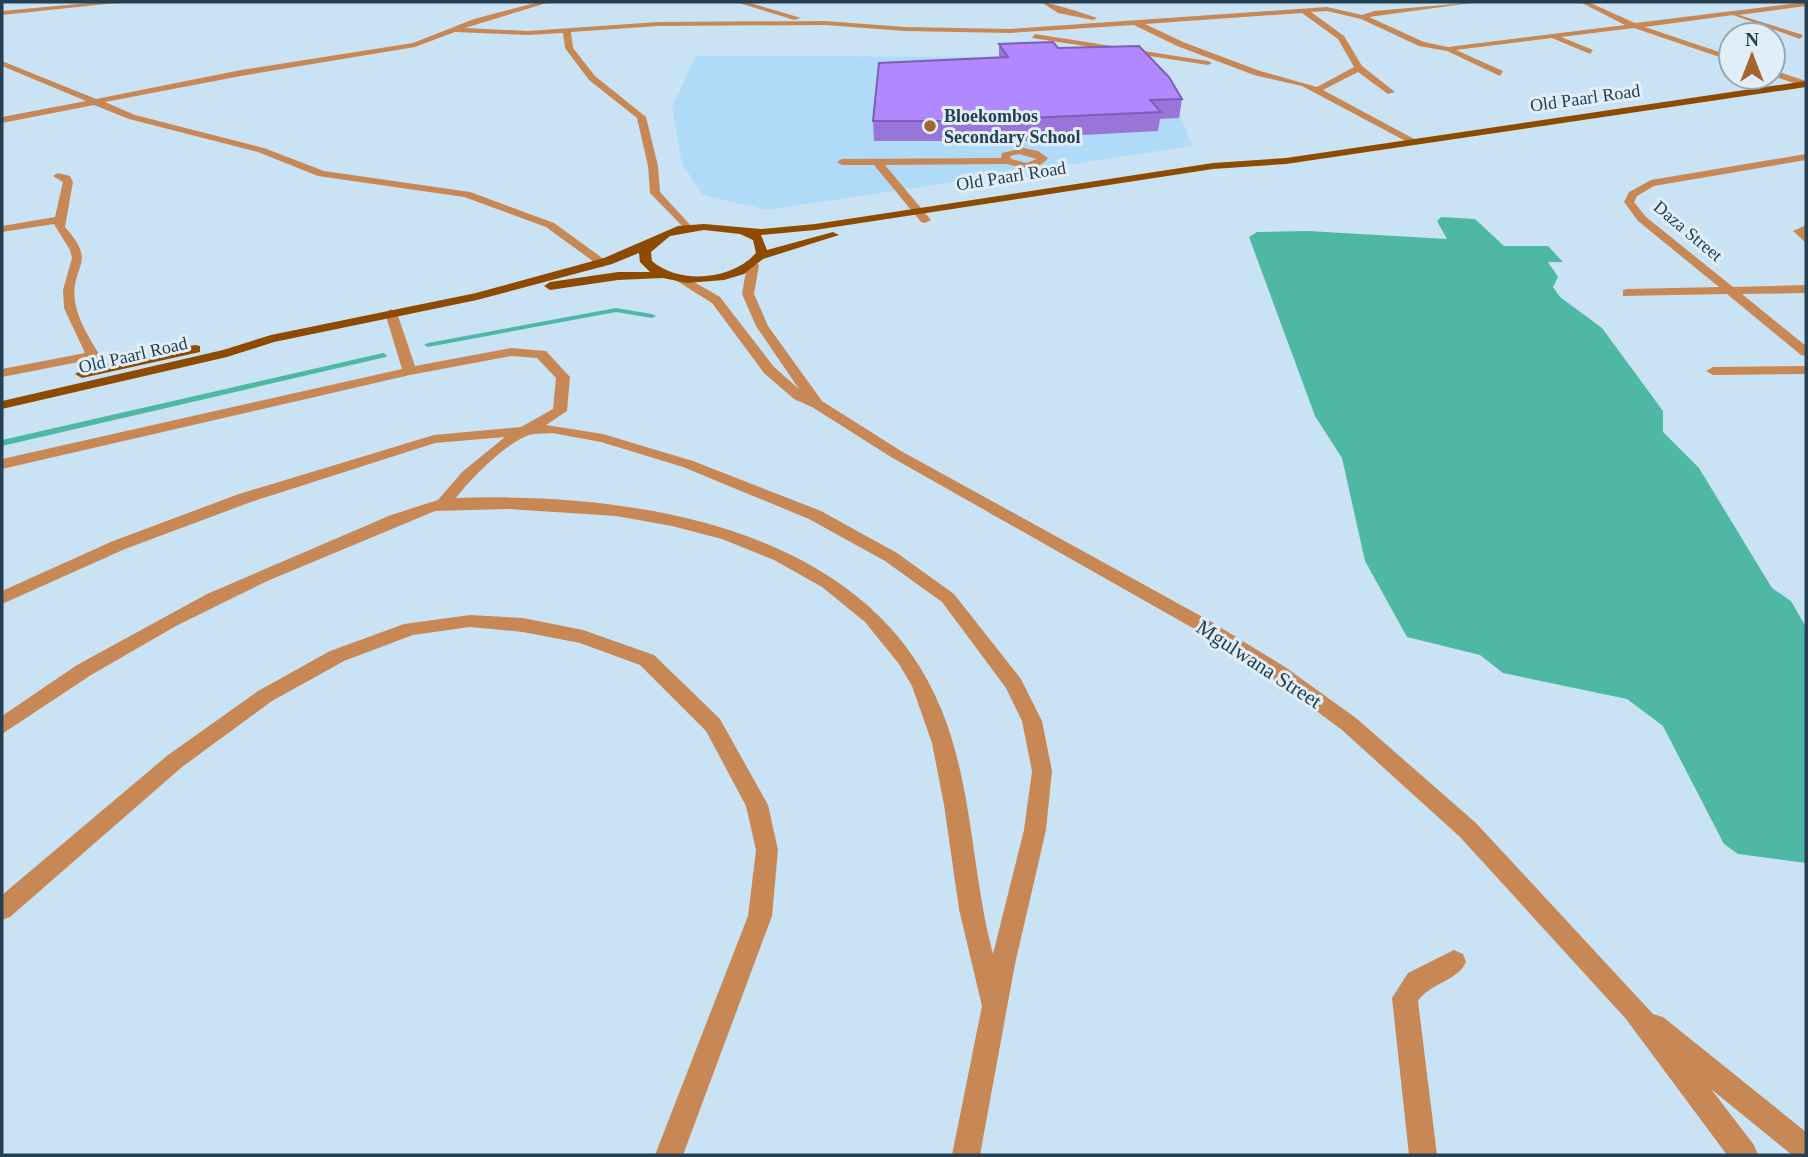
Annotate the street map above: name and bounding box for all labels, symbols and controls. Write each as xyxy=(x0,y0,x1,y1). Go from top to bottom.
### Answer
north arrow xyxy=(1717,21,1787,91)
text: N xyxy=(1745,29,1759,50)
street label: Old Paarl Road xyxy=(1529,80,1641,116)
place label: Bloekombos Secondary School xyxy=(944,106,1081,147)
marker: Bloekombos Secondary School xyxy=(922,118,938,134)
street label: Old Paarl Road xyxy=(955,157,1067,195)
street label: Daza Street xyxy=(1650,197,1726,265)
street label: Old Paarl Road xyxy=(77,333,189,377)
street label: Mgulwana Street xyxy=(1192,615,1326,713)

